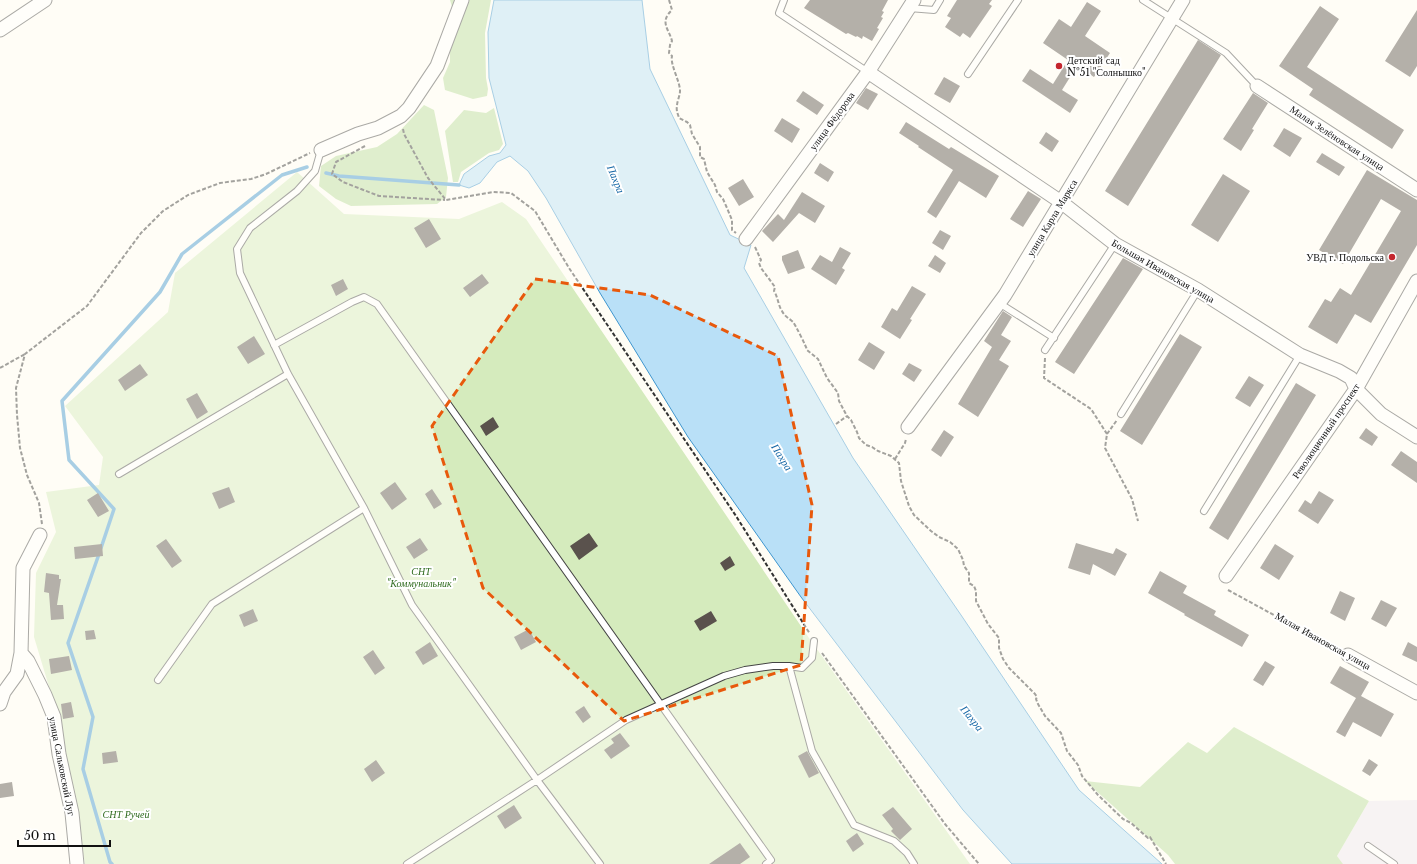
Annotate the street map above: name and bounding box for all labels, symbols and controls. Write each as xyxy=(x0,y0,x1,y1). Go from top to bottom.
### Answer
place label: Детский сад №51 "Солнышко" xyxy=(1067,54,1146,79)
marker: Детский сад №51 "Солнышко" xyxy=(1054,61,1064,71)
street label: улица Фёдорова xyxy=(806,89,858,153)
street label: Малая Зелёновская улица xyxy=(1287,103,1387,174)
water label: Пахра xyxy=(604,162,628,196)
street label: улица Карла Маркса xyxy=(1024,177,1080,259)
street label: Большая Ивановская улица xyxy=(1109,236,1217,306)
place label: УВД г. Подольска xyxy=(1306,251,1385,264)
marker: УВД г. Подольска xyxy=(1387,252,1397,262)
street label: Революционный проспект xyxy=(1289,380,1363,481)
water label: Пахра xyxy=(768,440,796,474)
park label: СНТ "Коммунальник" xyxy=(387,565,457,590)
street label: Малая Ивановская улица xyxy=(1273,609,1374,673)
water label: Пахра xyxy=(957,701,987,734)
street label: улица Сальковский Луг xyxy=(46,715,78,817)
park label: СНТ Ручей xyxy=(103,808,149,821)
scale bar xyxy=(18,822,110,848)
text: 50 m xyxy=(24,828,56,843)

